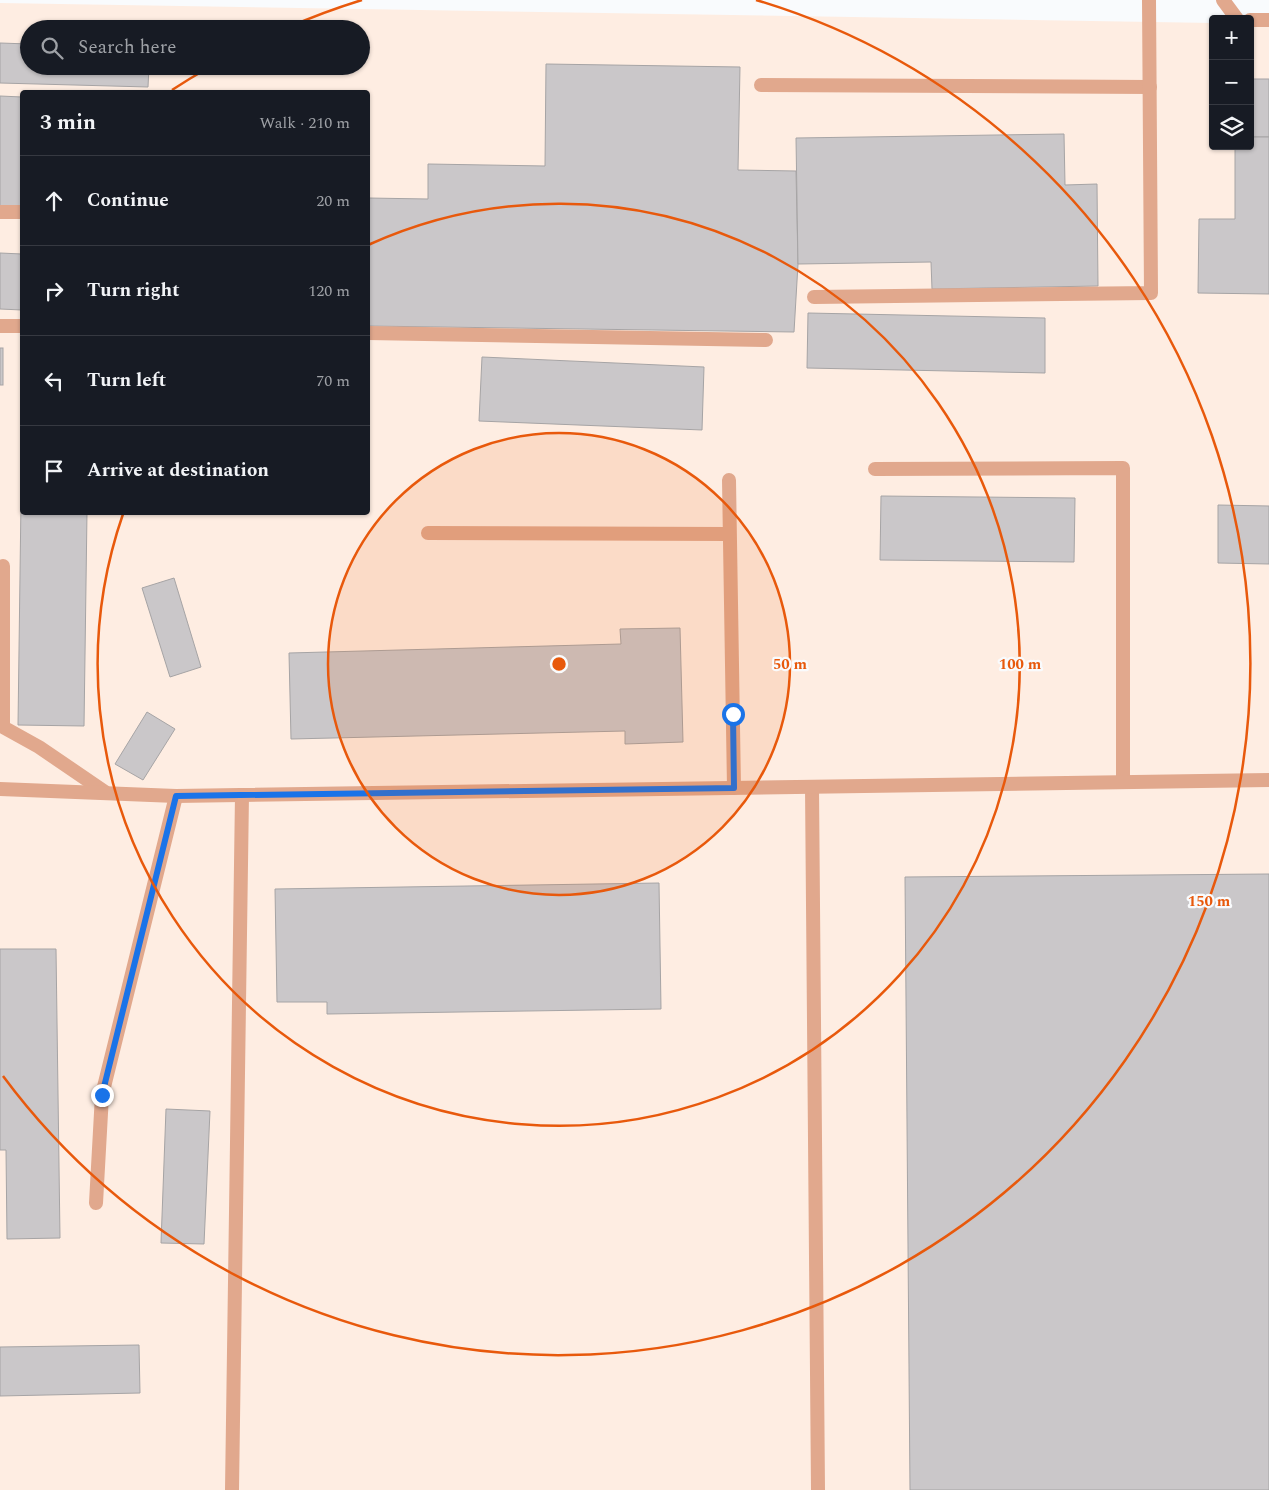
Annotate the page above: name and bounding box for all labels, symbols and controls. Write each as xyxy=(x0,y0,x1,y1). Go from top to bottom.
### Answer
map controls xyxy=(1209,15,1254,150)
button: + xyxy=(1209,15,1254,60)
search box xyxy=(20,20,370,75)
text: Search here xyxy=(78,33,177,62)
icon: search xyxy=(38,34,66,62)
button: − xyxy=(1209,60,1254,105)
button: layers xyxy=(1209,105,1254,150)
text: 3 min xyxy=(40,107,96,139)
text: Walk · 210 m xyxy=(259,111,350,135)
text: Continue xyxy=(87,186,169,215)
icon: ahead xyxy=(40,187,68,215)
text: 20 m xyxy=(316,189,350,213)
text: Turn right xyxy=(87,276,180,305)
icon: right xyxy=(40,277,68,305)
text: 120 m xyxy=(308,279,350,303)
text: Turn left xyxy=(87,366,166,395)
icon: left xyxy=(40,367,68,395)
text: 70 m xyxy=(316,369,350,393)
text: Arrive at destination xyxy=(87,456,269,485)
icon: arrive xyxy=(40,457,68,485)
text: 50 m xyxy=(773,653,808,676)
text: 100 m xyxy=(999,653,1042,676)
centre of rings xyxy=(550,655,568,673)
route start xyxy=(722,703,745,726)
text: 150 m xyxy=(1188,890,1231,913)
route end xyxy=(91,1084,114,1107)

